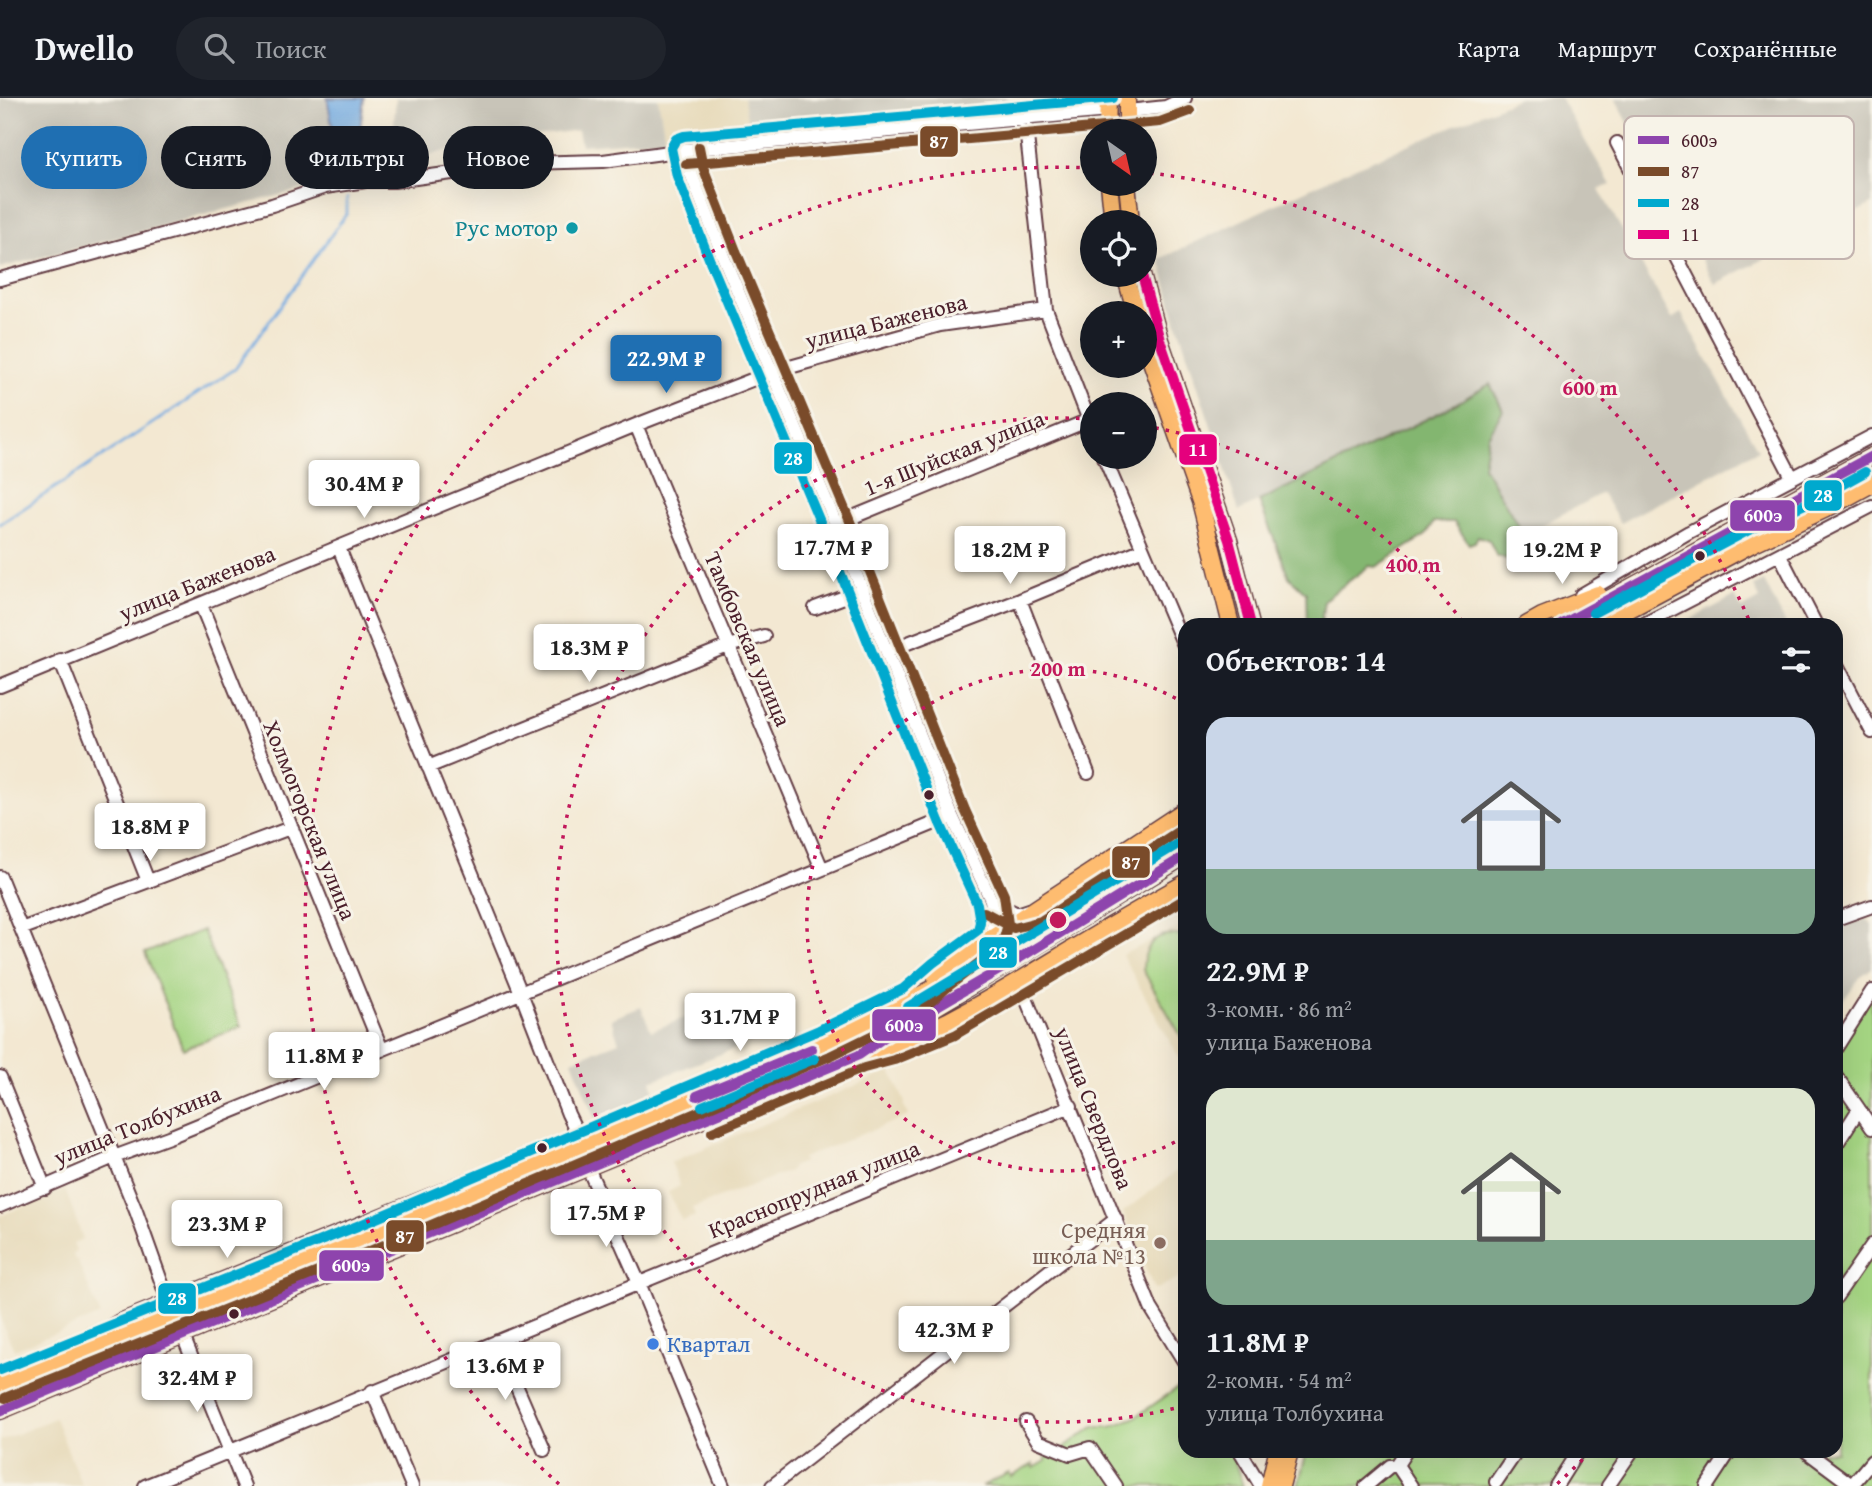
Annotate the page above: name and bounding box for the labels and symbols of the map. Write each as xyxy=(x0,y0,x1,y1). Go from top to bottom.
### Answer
legend xyxy=(1624,116,1854,259)
north arrow xyxy=(1080,119,1157,196)
line badge: 87 xyxy=(919,125,959,158)
text: 600э xyxy=(1681,126,1717,154)
text: 87 xyxy=(929,127,949,155)
text: 87 xyxy=(1681,157,1699,185)
text: 28 xyxy=(1681,189,1699,217)
place label: Рус мотор xyxy=(455,211,558,244)
marker: Рус мотор xyxy=(564,220,580,236)
text: 11 xyxy=(1681,220,1699,248)
street label: улица Баженова xyxy=(800,284,970,357)
pin: 22.9M ₽ xyxy=(601,336,731,395)
text: 600 m xyxy=(1562,372,1618,403)
street label: 1-я Шуйская улица xyxy=(858,401,1049,504)
line badge: 11 xyxy=(1178,433,1218,466)
text: 11 xyxy=(1188,435,1208,463)
line badge: 28 xyxy=(773,441,813,475)
text: 28 xyxy=(783,444,803,472)
pin: 30.4M ₽ xyxy=(299,460,429,520)
line badge: 28 xyxy=(1803,479,1843,512)
text: 28 xyxy=(1813,481,1833,509)
line badge: 600э xyxy=(1729,499,1796,532)
text: 600э xyxy=(1744,501,1782,529)
pin: 17.7M ₽ xyxy=(768,524,898,584)
pin: 18.2M ₽ xyxy=(945,526,1075,586)
pin: 19.2M ₽ xyxy=(1497,526,1627,586)
street label: улица Баженова xyxy=(113,536,280,629)
street label: Тамбовская улица xyxy=(697,546,800,731)
text: 400 m xyxy=(1385,549,1441,580)
unlabelled marker xyxy=(1693,549,1707,563)
pin: 18.3M ₽ xyxy=(524,624,654,684)
text: 200 m xyxy=(1030,653,1086,684)
street label: Холмогорская улица xyxy=(255,715,366,925)
unlabelled marker xyxy=(922,788,936,802)
pin: 18.8M ₽ xyxy=(85,804,215,863)
line badge: 87 xyxy=(1111,845,1151,879)
text: 87 xyxy=(1121,848,1141,876)
centre of rings xyxy=(1046,908,1070,932)
line badge: 28 xyxy=(978,936,1018,969)
text: 28 xyxy=(988,938,1008,966)
pin: 31.7M ₽ xyxy=(675,993,805,1053)
line badge: 600э xyxy=(871,1008,937,1042)
text: 600э xyxy=(885,1011,923,1039)
street label: улица Свердлова xyxy=(1046,1020,1142,1194)
pin: 11.8M ₽ xyxy=(259,1032,389,1092)
street label: улица Толбухина xyxy=(47,1076,225,1173)
street label: Краснопрудная улица xyxy=(703,1131,925,1246)
unlabelled marker xyxy=(535,1141,549,1155)
pin: 17.5M ₽ xyxy=(541,1190,671,1249)
pin: 23.3M ₽ xyxy=(162,1200,292,1260)
place label: Средняя школа №13 xyxy=(1032,1213,1146,1272)
line badge: 87 xyxy=(385,1219,425,1253)
text: 87 xyxy=(395,1222,415,1250)
marker: Средняя школа №13 xyxy=(1152,1235,1168,1251)
line badge: 600э xyxy=(318,1249,385,1282)
text: 600э xyxy=(332,1251,370,1279)
line badge: 28 xyxy=(157,1282,197,1315)
text: 28 xyxy=(167,1284,187,1312)
pin: 42.3M ₽ xyxy=(889,1306,1019,1366)
unlabelled marker xyxy=(227,1307,241,1321)
place label: Квартал xyxy=(667,1327,751,1360)
marker: Квартал xyxy=(645,1336,661,1352)
pin: 13.6M ₽ xyxy=(440,1342,570,1402)
pin: 32.4M ₽ xyxy=(132,1354,262,1414)

